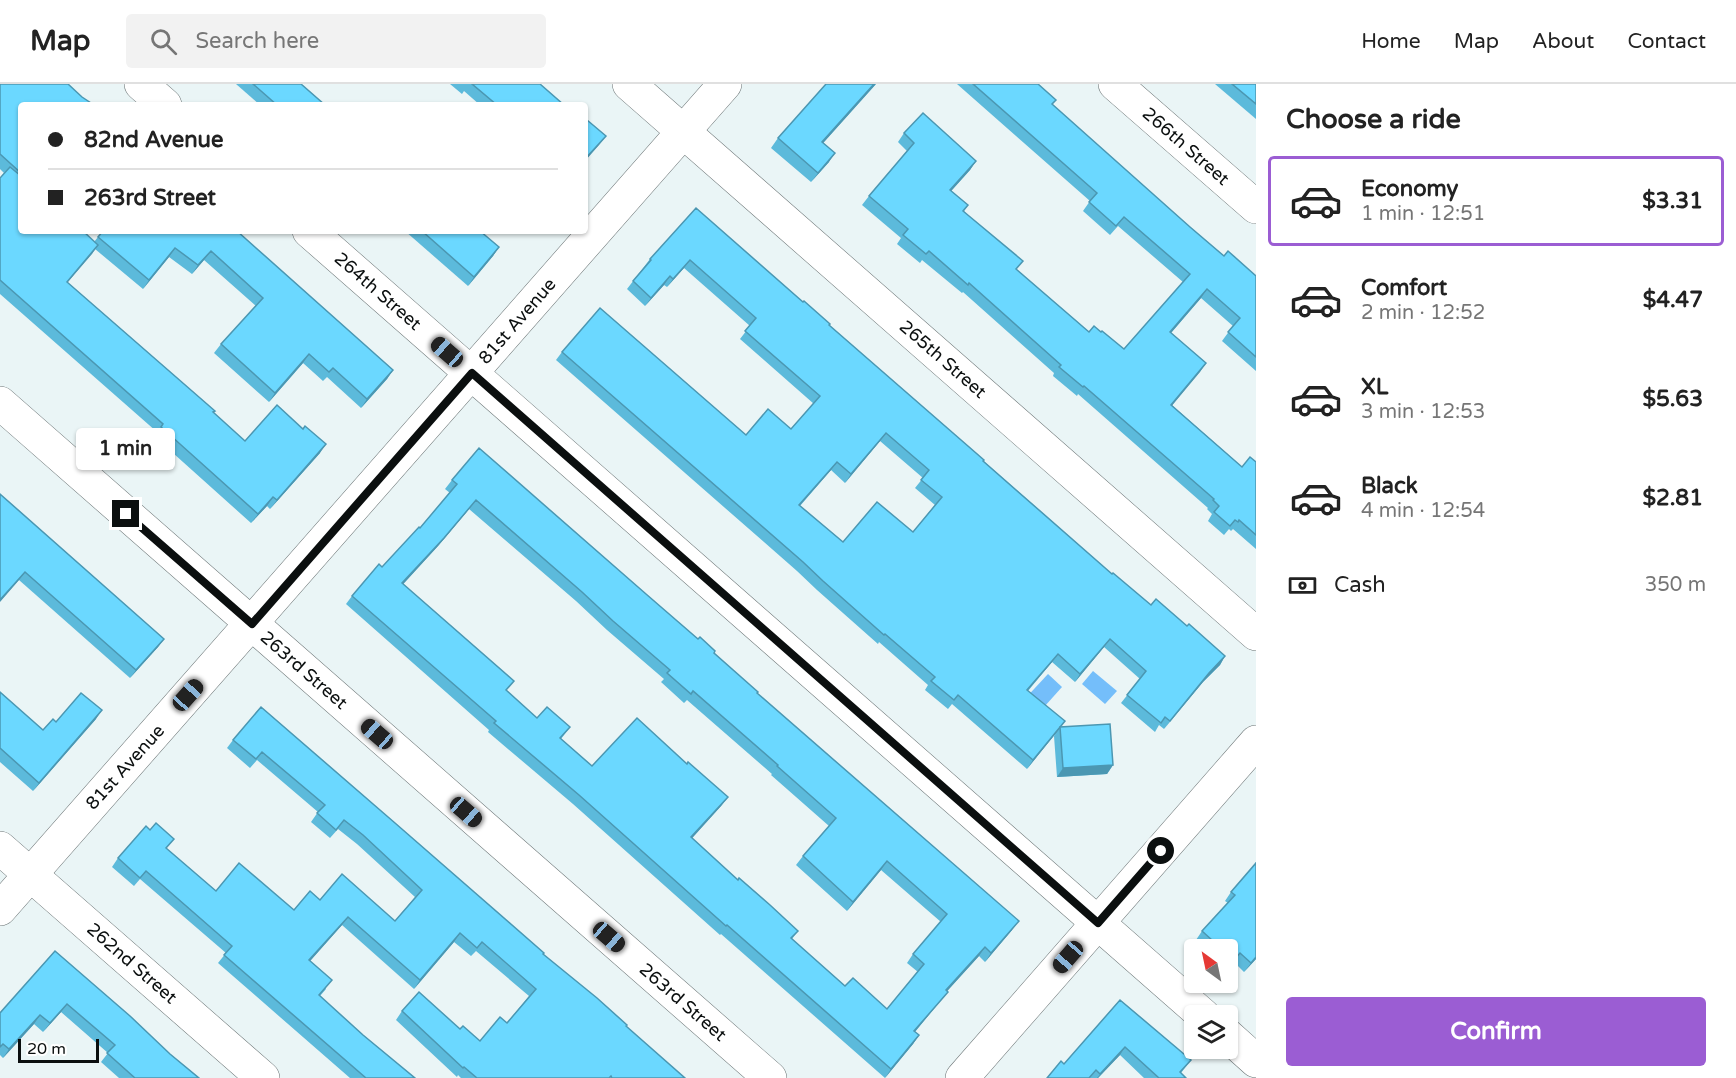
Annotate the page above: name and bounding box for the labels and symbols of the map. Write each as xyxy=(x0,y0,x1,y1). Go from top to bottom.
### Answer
street label: 266th Street xyxy=(1138,102,1234,190)
street label: 264th Street xyxy=(330,247,426,335)
street label: 81st Avenue xyxy=(474,273,560,369)
street label: 265th Street xyxy=(895,315,991,403)
car xyxy=(428,333,466,371)
callout: 1 min xyxy=(76,427,176,469)
route end xyxy=(112,500,139,527)
street label: 263rd Street xyxy=(256,626,352,714)
car xyxy=(169,676,207,714)
car xyxy=(358,715,396,753)
street label: 81st Avenue xyxy=(81,720,169,814)
car xyxy=(447,793,485,831)
route start xyxy=(1147,837,1174,864)
street label: 262nd Street xyxy=(82,918,182,1008)
car xyxy=(590,918,628,956)
car xyxy=(1049,938,1087,976)
north arrow xyxy=(1184,939,1238,993)
street label: 263rd Street xyxy=(635,958,731,1046)
scale bar xyxy=(18,1036,99,1064)

